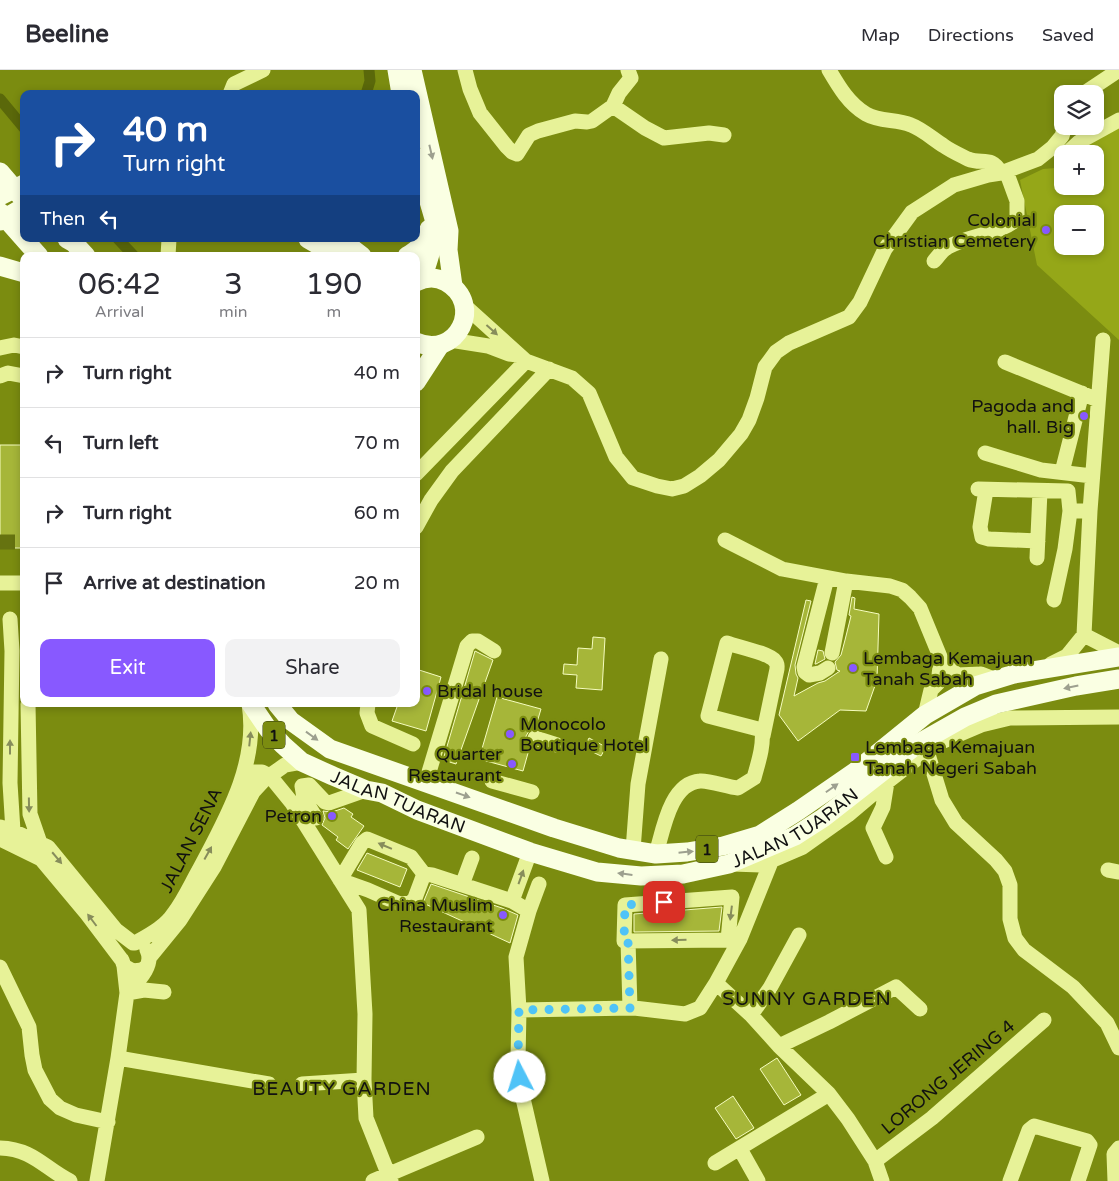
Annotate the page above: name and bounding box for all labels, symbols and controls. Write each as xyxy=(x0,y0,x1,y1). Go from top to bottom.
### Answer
text: Beeline xyxy=(25,20,109,49)
text: Map xyxy=(861,24,900,46)
text: Directions xyxy=(928,24,1014,46)
text: Saved xyxy=(1042,24,1094,46)
map controls xyxy=(1054,85,1104,255)
button: layers xyxy=(1054,85,1104,135)
text: 40 m xyxy=(123,109,208,151)
icon: right xyxy=(40,110,105,175)
one-way arrow xyxy=(427,144,435,159)
button: + xyxy=(1054,145,1104,195)
text: Turn right xyxy=(123,151,225,177)
icon: left xyxy=(95,205,123,233)
button: − xyxy=(1054,205,1104,255)
text: Then xyxy=(40,208,85,230)
place label: Colonial Christian Cemetery xyxy=(873,209,1036,252)
marker: Colonial Christian Cemetery xyxy=(1040,224,1052,236)
text: 06:42 xyxy=(78,266,161,303)
text: 3 xyxy=(224,266,243,303)
text: 190 xyxy=(306,266,362,303)
text: Arrival xyxy=(95,302,144,322)
text: min xyxy=(219,302,248,322)
text: m xyxy=(326,302,341,322)
one-way arrow xyxy=(486,324,498,336)
icon: right xyxy=(40,359,68,387)
text: Turn right xyxy=(83,362,171,384)
text: 40 m xyxy=(354,362,400,384)
place label: Pagoda and hall. Big xyxy=(971,395,1074,438)
marker: Pagoda and hall. Big xyxy=(1078,410,1090,422)
icon: left xyxy=(40,429,68,457)
text: Turn left xyxy=(83,432,159,454)
text: 70 m xyxy=(354,432,400,454)
icon: right xyxy=(40,499,68,527)
text: Turn right xyxy=(83,502,171,524)
text: 60 m xyxy=(354,502,400,524)
icon: arrive xyxy=(40,569,68,597)
text: Arrive at destination xyxy=(83,572,266,594)
text: 20 m xyxy=(354,572,400,594)
button: Exit xyxy=(40,639,215,697)
button: Share xyxy=(225,639,400,697)
place label: Lembaga Kemajuan Tanah Sabah xyxy=(863,647,1033,690)
marker: Lembaga Kemajuan Tanah Sabah xyxy=(847,662,859,674)
place label: Bridal house xyxy=(437,680,543,702)
one-way arrow xyxy=(1063,684,1079,692)
marker: Bridal house xyxy=(421,685,433,697)
place label: Monocolo Boutique Hotel xyxy=(520,713,648,756)
road number: 1 xyxy=(263,722,285,748)
marker: Monocolo Boutique Hotel xyxy=(504,728,516,740)
one-way arrow xyxy=(246,730,254,746)
one-way arrow xyxy=(305,731,318,742)
place label: Lembaga Kemajuan Tanah Negeri Sabah xyxy=(865,736,1037,779)
one-way arrow xyxy=(6,739,14,755)
place label: Quarter Restaurant xyxy=(408,743,502,786)
marker: Lembaga Kemajuan Tanah Negeri Sabah xyxy=(849,751,861,763)
marker: Quarter Restaurant xyxy=(506,758,518,770)
street label: JALAN TUARAN xyxy=(328,765,468,838)
street label: JALAN TUARAN xyxy=(728,783,863,873)
one-way arrow xyxy=(825,783,839,793)
street label: JALAN SENA xyxy=(155,784,227,896)
one-way arrow xyxy=(456,791,471,799)
one-way arrow xyxy=(26,797,34,813)
place label: Petron xyxy=(265,805,322,827)
marker: Petron xyxy=(326,810,338,822)
road number: 1 xyxy=(696,836,718,862)
one-way arrow xyxy=(378,842,392,850)
one-way arrow xyxy=(203,847,212,860)
one-way arrow xyxy=(678,848,694,856)
one-way arrow xyxy=(52,851,63,864)
one-way arrow xyxy=(518,869,525,884)
one-way arrow xyxy=(617,870,633,878)
pin xyxy=(643,881,685,923)
icon: arrive xyxy=(650,888,678,916)
place label: China Muslim Restaurant xyxy=(377,894,493,937)
one-way arrow xyxy=(727,905,735,921)
marker: China Muslim Restaurant xyxy=(497,909,509,921)
one-way arrow xyxy=(87,913,97,927)
one-way arrow xyxy=(671,936,687,944)
district label: SUNNY GARDEN xyxy=(722,988,892,1010)
street label: LORONG JERING 4 xyxy=(877,1015,1019,1139)
position arrow xyxy=(493,1050,545,1102)
district label: BEAUTY GARDEN xyxy=(252,1078,432,1100)

